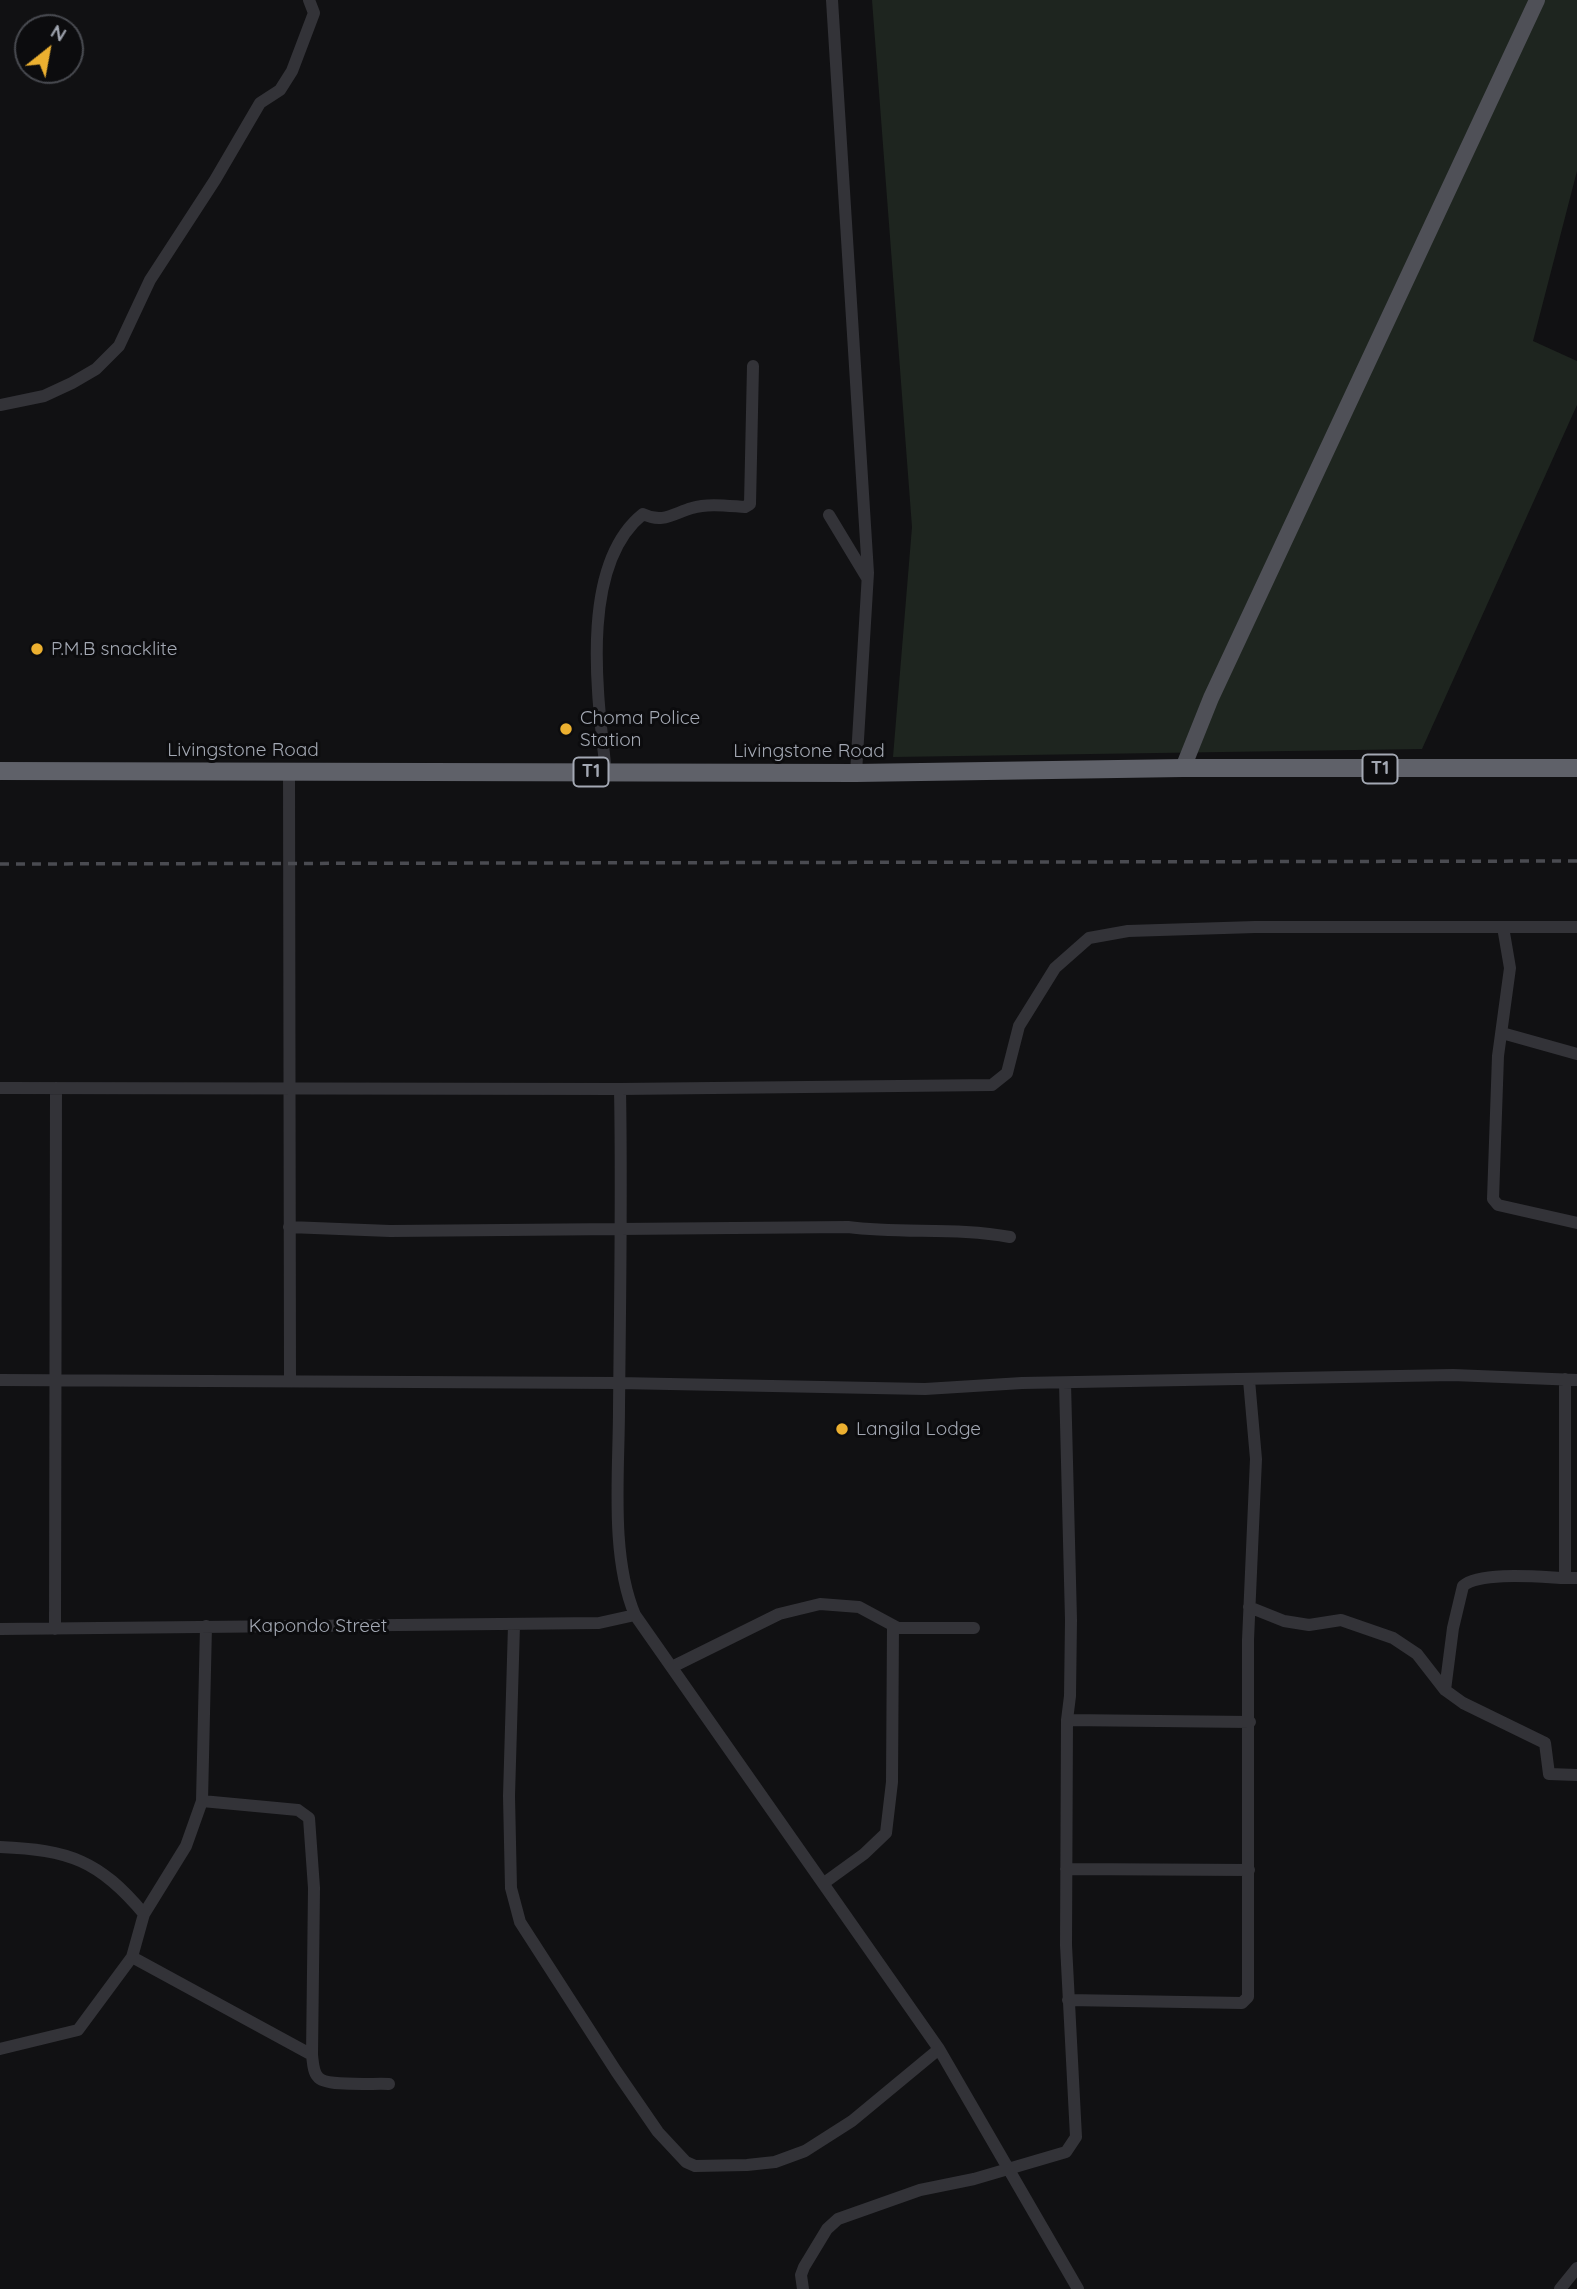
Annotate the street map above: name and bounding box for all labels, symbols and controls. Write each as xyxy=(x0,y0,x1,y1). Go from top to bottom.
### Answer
north arrow xyxy=(14,14,84,84)
text: N xyxy=(47,19,71,47)
place label: P.M.B snacklite xyxy=(51,638,177,660)
marker: P.M.B snacklite xyxy=(29,641,45,657)
place label: Choma Police Station xyxy=(580,707,700,751)
marker: Choma Police Station xyxy=(558,721,574,737)
street label: Livingstone Road xyxy=(167,739,319,761)
street label: Livingstone Road xyxy=(733,740,885,762)
road number: T1 xyxy=(1362,754,1398,784)
road number: T1 xyxy=(574,758,608,786)
place label: Langila Lodge xyxy=(856,1418,981,1440)
marker: Langila Lodge xyxy=(834,1421,850,1437)
street label: Kapondo Street xyxy=(249,1615,387,1637)

